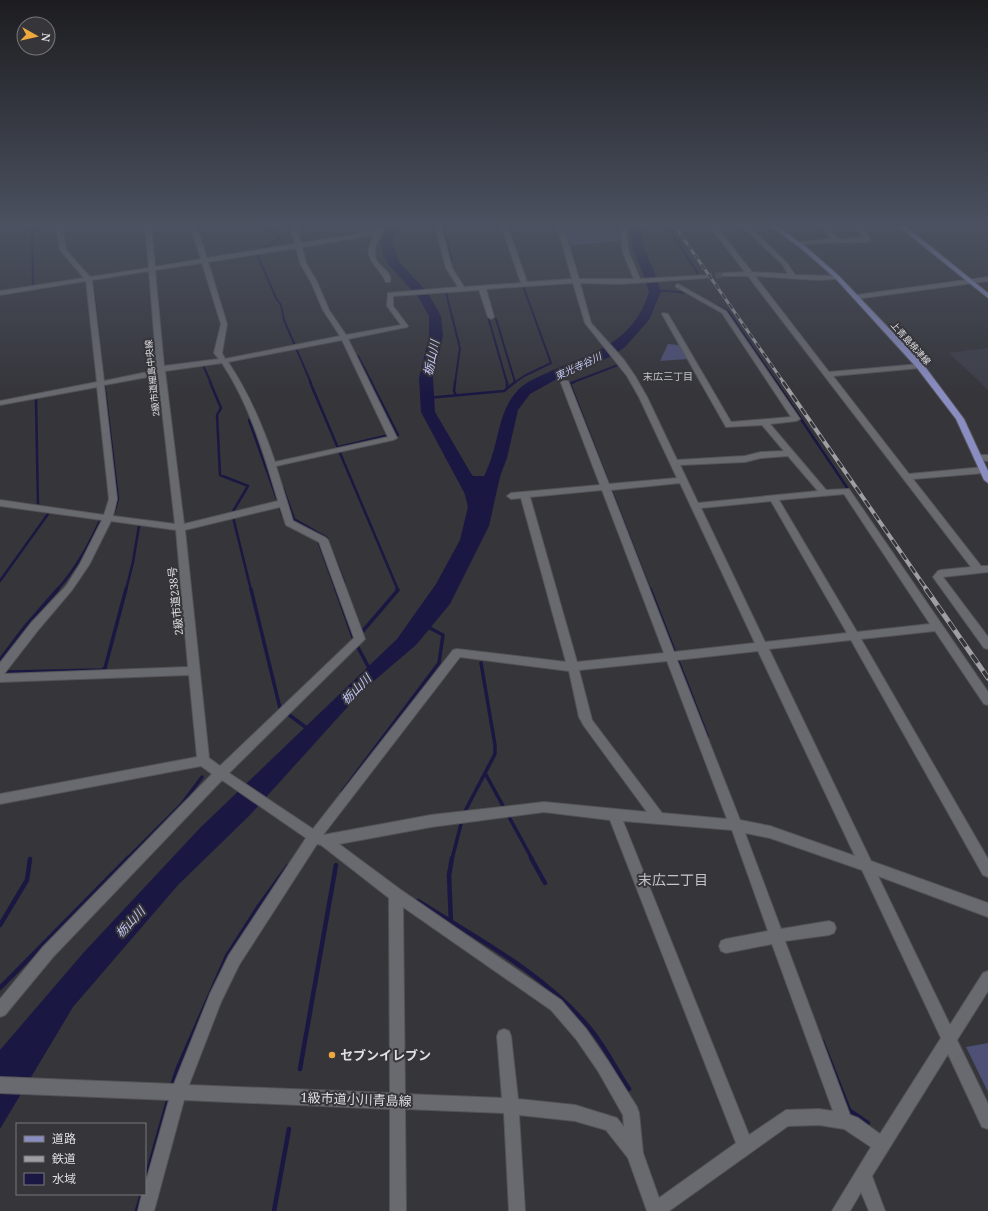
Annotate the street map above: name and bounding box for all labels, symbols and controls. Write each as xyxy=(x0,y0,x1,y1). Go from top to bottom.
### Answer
north arrow xyxy=(16,16,56,56)
text: N xyxy=(38,32,54,43)
street label: 上青島焼津線 xyxy=(888,319,935,368)
water label: 栃山川 xyxy=(419,337,443,377)
street label: 2級市道細島中央線 xyxy=(141,338,162,417)
water label: 東光寺谷川 xyxy=(552,349,605,383)
district label: 末広三丁目 xyxy=(643,369,693,383)
street label: 2級市道238号 xyxy=(164,566,186,636)
water label: 栃山川 xyxy=(337,669,376,708)
district label: 末広二丁目 xyxy=(638,870,708,889)
water label: 栃山川 xyxy=(112,902,150,941)
place label: セブンイレブン xyxy=(340,1046,431,1064)
marker: セブンイレブン xyxy=(327,1050,337,1060)
street label: 1級市道小川青島線 xyxy=(300,1088,412,1110)
legend xyxy=(16,1123,146,1195)
text: 道路 xyxy=(52,1130,76,1147)
text: 鉄道 xyxy=(52,1150,76,1167)
text: 水域 xyxy=(52,1170,76,1187)

